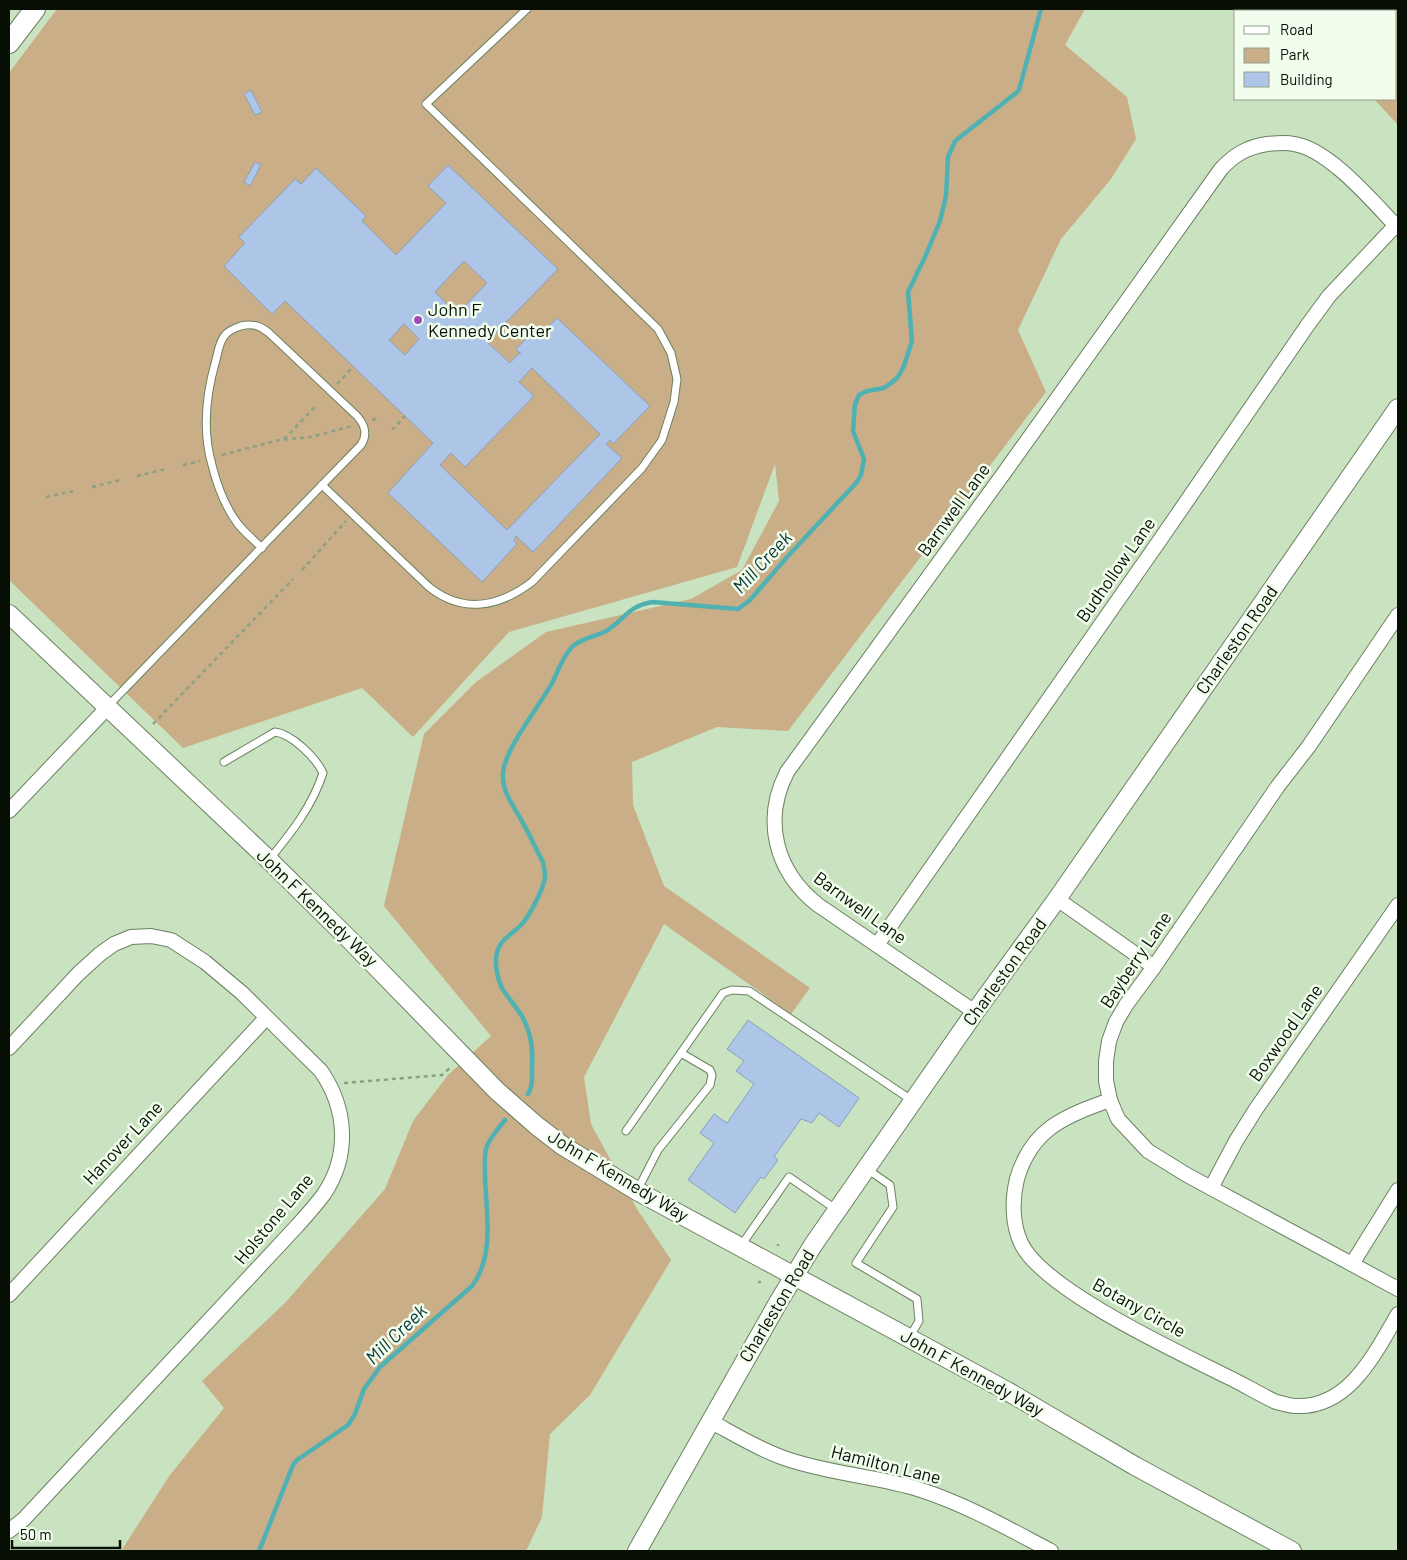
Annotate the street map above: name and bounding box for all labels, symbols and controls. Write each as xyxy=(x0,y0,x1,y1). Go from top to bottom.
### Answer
legend xyxy=(1234,10,1397,100)
text: Road xyxy=(1280,20,1313,38)
text: Park xyxy=(1280,45,1310,63)
text: Building xyxy=(1280,70,1333,88)
place label: John F Kennedy Center xyxy=(428,298,552,341)
marker: John F Kennedy Center xyxy=(412,314,424,326)
street label: Barnwell Lane xyxy=(912,459,994,560)
street label: Budhollow Lane xyxy=(1071,513,1159,626)
water label: Mill Creek xyxy=(727,525,797,598)
street label: Charleston Road xyxy=(1191,581,1282,698)
street label: John F Kennedy Way xyxy=(252,844,383,971)
street label: Barnwell Lane xyxy=(810,866,911,948)
street label: Bayberry Lane xyxy=(1095,907,1176,1012)
street label: Charleston Road xyxy=(958,913,1051,1030)
street label: Boxwood Lane xyxy=(1244,980,1327,1085)
street label: Hanover Lane xyxy=(78,1096,167,1189)
street label: John F Kennedy Way xyxy=(544,1124,693,1226)
street label: Holstone Lane xyxy=(229,1168,318,1268)
street label: Charleston Road xyxy=(734,1245,818,1366)
street label: Botany Circle xyxy=(1089,1272,1190,1342)
water label: Mill Creek xyxy=(360,1298,432,1369)
street label: John F Kennedy Way xyxy=(897,1324,1048,1421)
street label: Hamilton Lane xyxy=(829,1440,944,1488)
scale bar xyxy=(12,1518,120,1550)
text: 50 m xyxy=(20,1525,52,1543)

